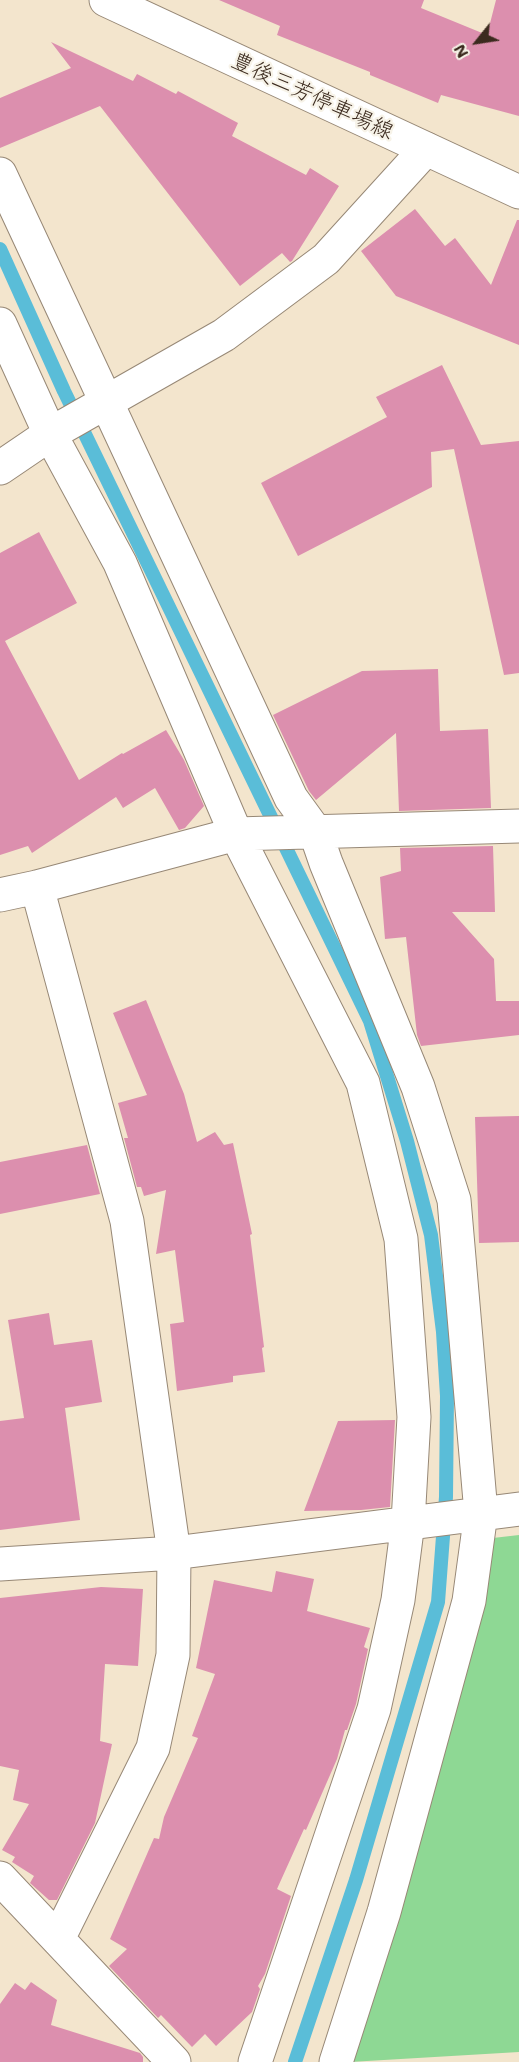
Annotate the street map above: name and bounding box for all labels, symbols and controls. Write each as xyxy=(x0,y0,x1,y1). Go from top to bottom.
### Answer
north arrow xyxy=(447,12,507,72)
text: N xyxy=(449,41,473,62)
street label: 豊後三芳停車場線 xyxy=(227,48,397,146)

